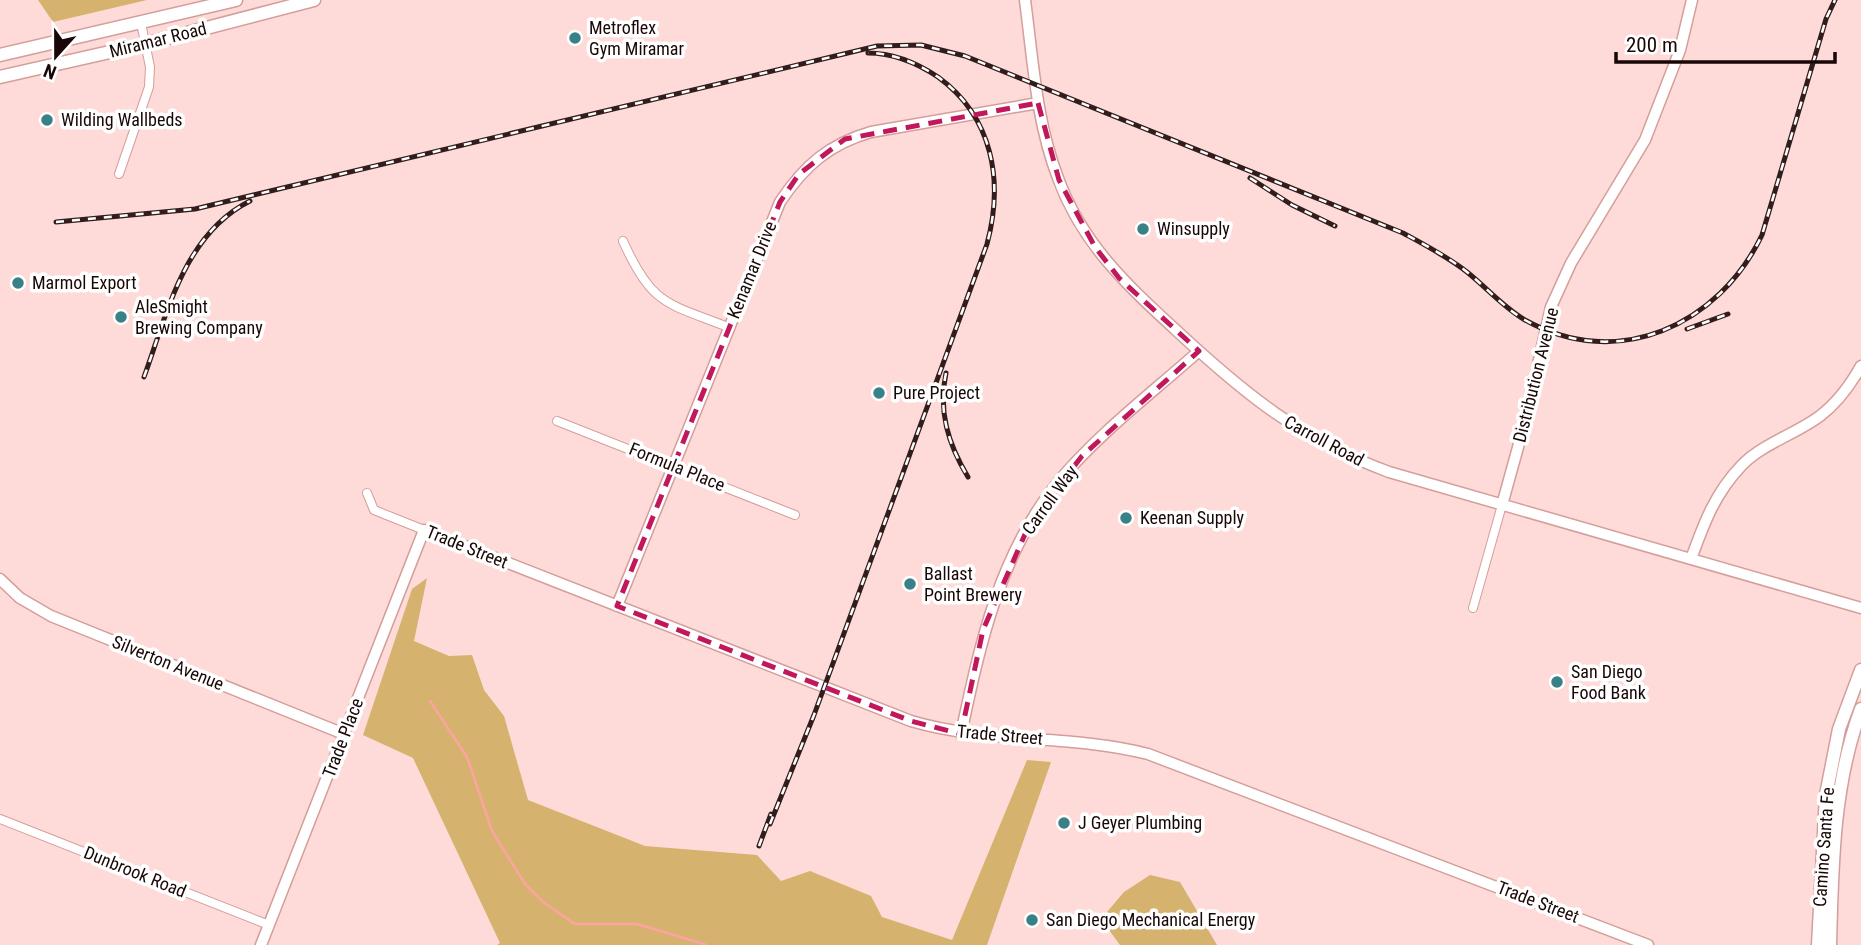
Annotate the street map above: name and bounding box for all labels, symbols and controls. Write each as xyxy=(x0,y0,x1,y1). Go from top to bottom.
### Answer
street label: Miramar Road xyxy=(107,17,209,62)
place label: Metroflex Gym Miramar xyxy=(589,17,684,59)
north arrow xyxy=(21,21,91,91)
scale bar xyxy=(1616,21,1835,65)
marker: Metroflex Gym Miramar xyxy=(567,30,583,46)
text: 200 m xyxy=(1626,33,1678,57)
text: N xyxy=(41,59,60,84)
place label: Wilding Wallbeds xyxy=(61,109,183,130)
marker: Wilding Wallbeds xyxy=(39,112,55,128)
street label: Kenamar Drive xyxy=(722,218,781,322)
place label: Winsupply xyxy=(1157,218,1230,239)
marker: Winsupply xyxy=(1135,221,1151,237)
place label: Marmol Export xyxy=(32,272,137,293)
marker: Marmol Export xyxy=(10,275,26,291)
place label: AleSmight Brewing Company xyxy=(135,296,263,338)
street label: Distribution Avenue xyxy=(1509,305,1562,445)
marker: AleSmight Brewing Company xyxy=(113,309,129,325)
place label: Pure Project xyxy=(893,382,980,403)
marker: Pure Project xyxy=(871,385,887,401)
street label: Carroll Road xyxy=(1281,411,1368,470)
street label: Formula Place xyxy=(626,438,728,495)
street label: Carroll Way xyxy=(1017,461,1082,538)
place label: Keenan Supply xyxy=(1140,507,1245,528)
marker: Keenan Supply xyxy=(1118,510,1134,526)
street label: Trade Street xyxy=(423,521,511,572)
place label: Ballast Point Brewery xyxy=(924,563,1023,605)
marker: Ballast Point Brewery xyxy=(902,576,918,592)
street label: Silverton Avenue xyxy=(109,631,227,694)
place label: San Diego Food Bank xyxy=(1571,661,1646,703)
marker: San Diego Food Bank xyxy=(1549,674,1565,690)
street label: Trade Place xyxy=(318,695,367,781)
street label: Trade Street xyxy=(956,720,1044,749)
street label: Camino Santa Fe xyxy=(1809,786,1838,908)
place label: J Geyer Plumbing xyxy=(1078,812,1202,833)
marker: J Geyer Plumbing xyxy=(1056,815,1072,831)
street label: Dunbrook Road xyxy=(81,842,189,902)
street label: Trade Street xyxy=(1494,876,1582,927)
place label: San Diego Mechanical Energy xyxy=(1046,909,1256,930)
marker: San Diego Mechanical Energy xyxy=(1024,912,1040,928)

